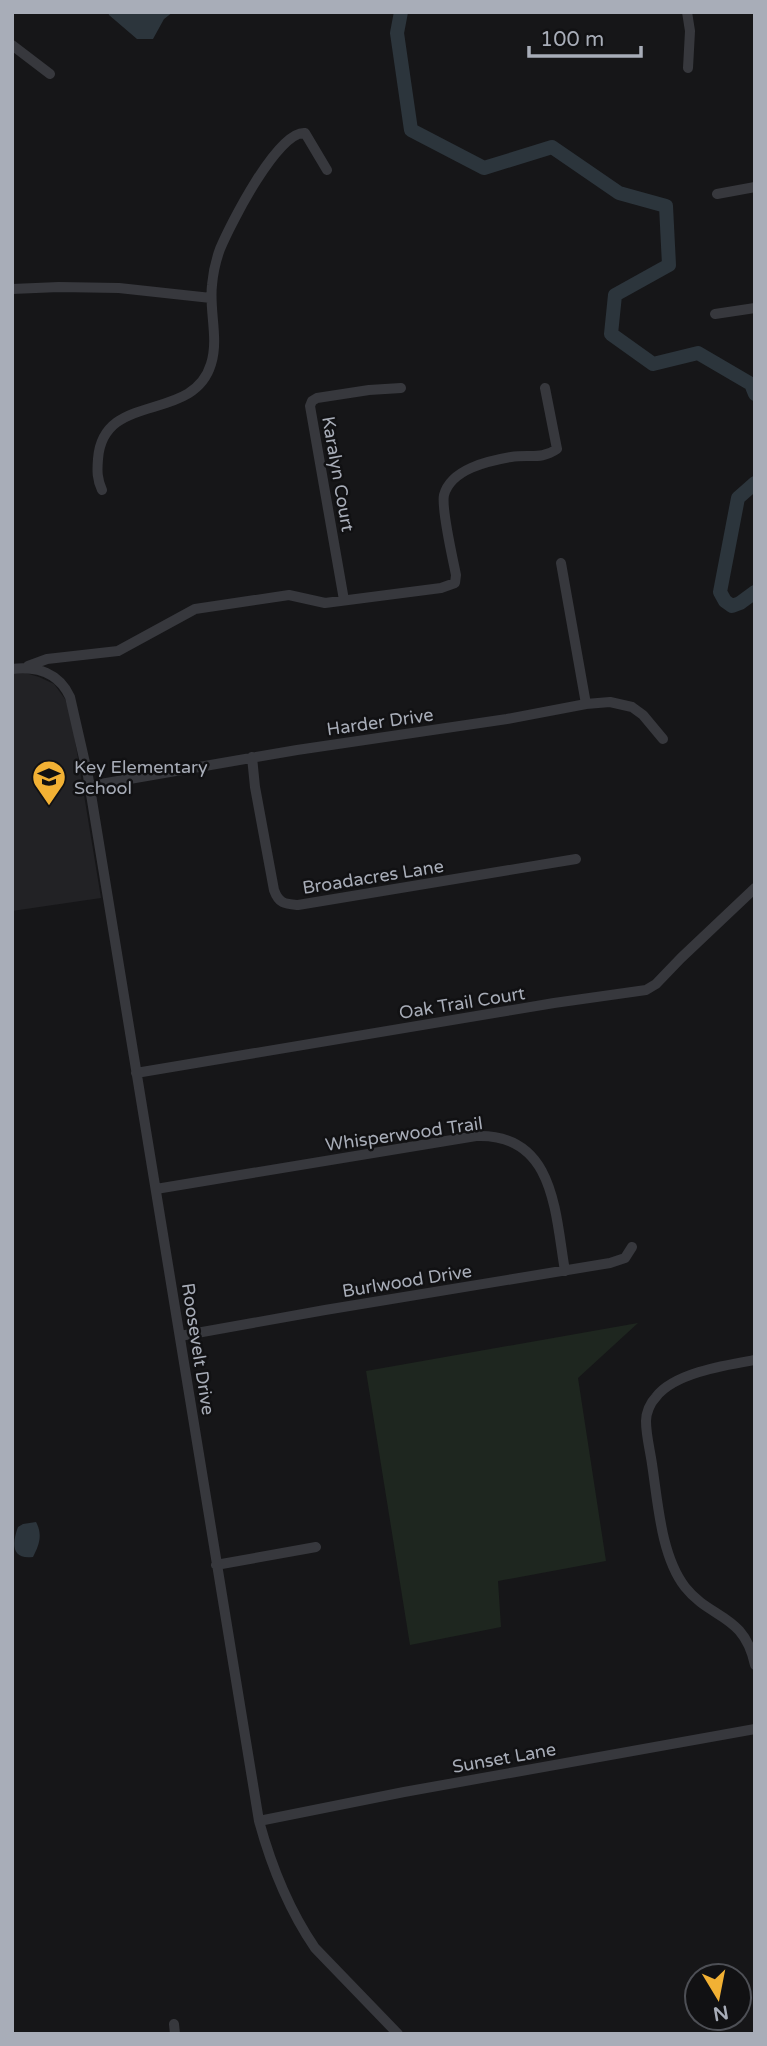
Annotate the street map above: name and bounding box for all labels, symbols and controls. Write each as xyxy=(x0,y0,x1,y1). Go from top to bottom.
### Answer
scale bar xyxy=(529,14,641,58)
text: 100 m xyxy=(540,27,604,52)
street label: Karalyn Court xyxy=(317,415,359,534)
street label: Harder Drive xyxy=(325,704,435,740)
place label: Key Elementary School xyxy=(74,756,208,799)
school or university icon: Key Elementary School xyxy=(30,758,68,807)
street label: Broadacres Lane xyxy=(301,855,445,899)
street label: Oak Trail Court xyxy=(397,982,527,1024)
street label: Whisperwood Trail xyxy=(324,1112,484,1156)
street label: Burlwood Drive xyxy=(341,1260,473,1302)
street label: Roosevelt Drive xyxy=(177,1281,219,1417)
street label: Sunset Lane xyxy=(450,1738,558,1778)
north arrow xyxy=(683,1962,753,2032)
text: N xyxy=(711,2001,730,2025)

